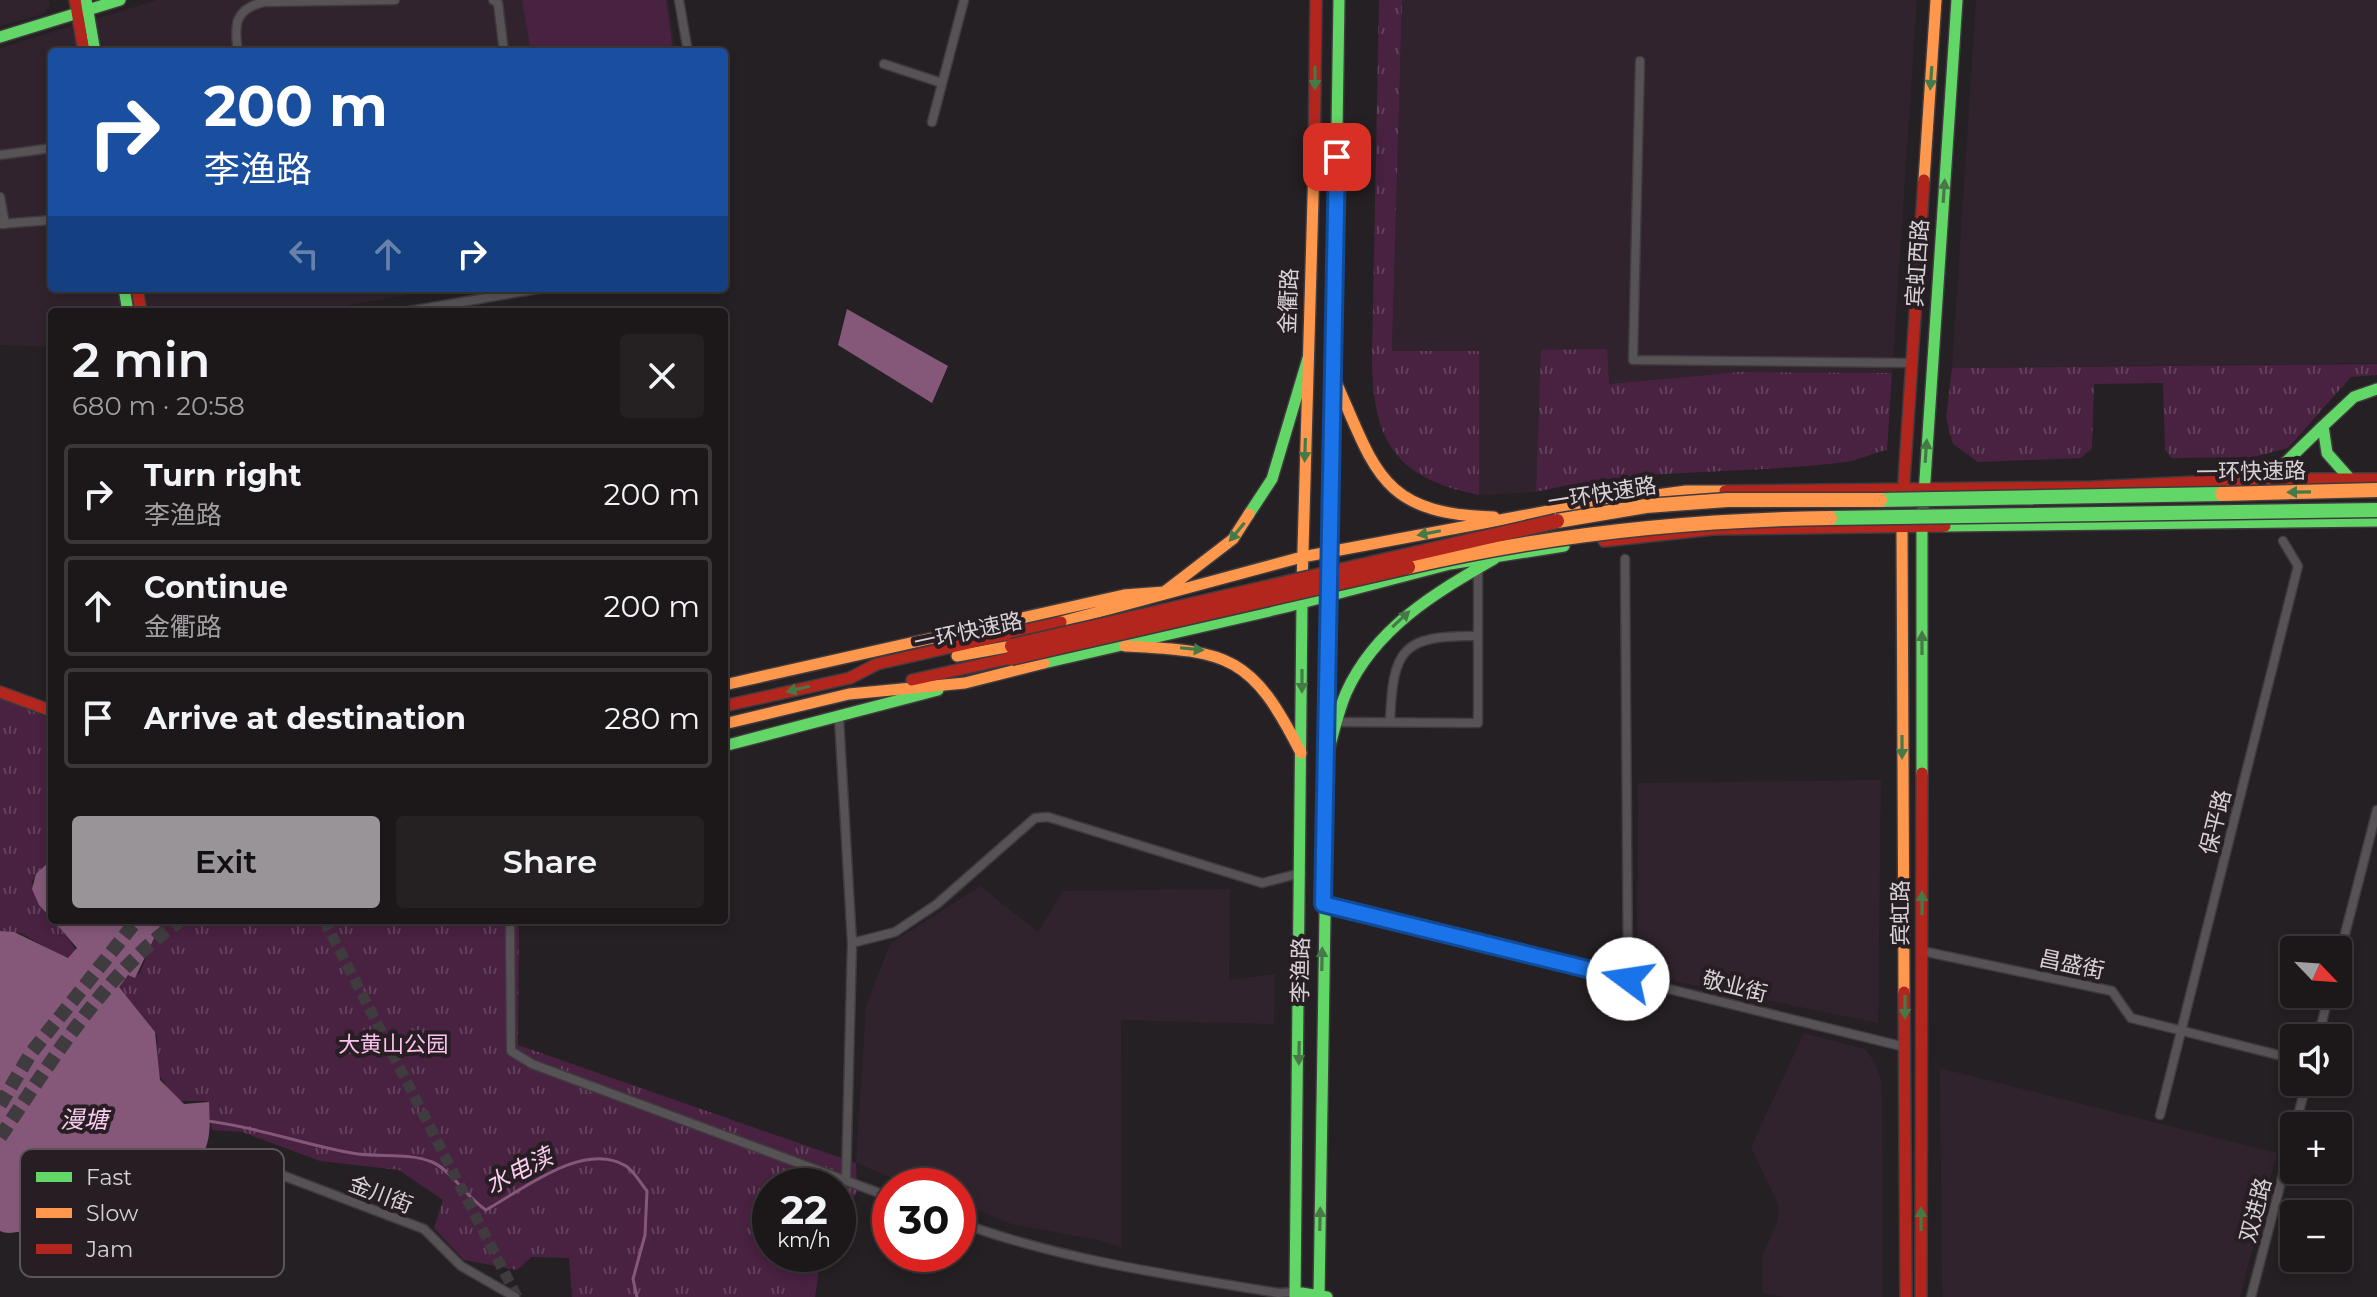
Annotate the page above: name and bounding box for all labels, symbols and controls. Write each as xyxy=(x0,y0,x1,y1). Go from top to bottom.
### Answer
one-way arrow xyxy=(1309,66,1321,91)
one-way arrow xyxy=(1924,66,1937,91)
text: 200 m xyxy=(204,72,388,140)
icon: right xyxy=(72,80,176,184)
pin xyxy=(1303,123,1371,191)
icon: arrive xyxy=(1315,135,1359,179)
text: 李渔路 xyxy=(204,147,312,191)
one-way arrow xyxy=(1938,178,1951,203)
street label: 宾虹西路 xyxy=(1901,218,1934,308)
icon: left xyxy=(282,232,326,276)
icon: ahead xyxy=(366,232,410,276)
icon: right xyxy=(450,232,494,276)
street label: 金衢路 xyxy=(1274,268,1303,334)
text: 2 min xyxy=(72,331,210,389)
button: close xyxy=(620,334,704,418)
text: 680 m · 20:58 xyxy=(72,390,245,422)
one-way arrow xyxy=(1299,438,1312,463)
one-way arrow xyxy=(1920,438,1933,463)
text: Turn right xyxy=(144,457,301,494)
street label: 一环快速路 xyxy=(2196,457,2306,486)
icon: right xyxy=(76,472,120,516)
street label: 一环快速路 xyxy=(1546,472,1659,515)
text: 200 m xyxy=(604,476,700,513)
one-way arrow xyxy=(2286,486,2311,498)
text: 李渔路 xyxy=(144,499,222,531)
one-way arrow xyxy=(1229,522,1246,542)
one-way arrow xyxy=(1417,527,1442,540)
text: Continue xyxy=(144,569,288,606)
icon: ahead xyxy=(76,584,120,628)
text: 200 m xyxy=(604,588,700,625)
street label: 一环快速路 xyxy=(911,607,1025,656)
one-way arrow xyxy=(1392,610,1411,628)
text: 金衢路 xyxy=(144,611,222,643)
one-way arrow xyxy=(1916,630,1928,655)
one-way arrow xyxy=(1179,643,1204,656)
one-way arrow xyxy=(1296,669,1308,694)
one-way arrow xyxy=(785,683,810,696)
icon: arrive xyxy=(76,696,120,740)
text: Arrive at destination xyxy=(144,700,466,737)
text: 280 m xyxy=(604,700,700,737)
one-way arrow xyxy=(1896,735,1909,760)
street label: 保平路 xyxy=(2194,787,2237,857)
button: Exit xyxy=(72,816,380,908)
button: Share xyxy=(396,816,704,908)
street label: 宾虹路 xyxy=(1887,880,1914,946)
one-way arrow xyxy=(1916,890,1928,915)
north arrow xyxy=(2280,936,2352,1008)
map controls xyxy=(2280,936,2352,1272)
street label: 李渔路 xyxy=(1286,937,1315,1003)
position arrow xyxy=(1586,937,1670,1021)
street label: 昌盛街 xyxy=(2037,944,2107,985)
one-way arrow xyxy=(1316,946,1329,971)
street label: 敬业街 xyxy=(1700,965,1770,1008)
one-way arrow xyxy=(1899,995,1911,1020)
button: sound xyxy=(2280,1024,2352,1096)
park label: 大黄山公园 xyxy=(338,1031,448,1058)
one-way arrow xyxy=(1293,1041,1305,1066)
water label: 漫塘 xyxy=(60,1105,112,1134)
button: + xyxy=(2280,1112,2352,1184)
water label: 水电渎 xyxy=(480,1140,560,1200)
legend xyxy=(20,1149,284,1277)
text: Fast xyxy=(86,1164,132,1191)
speed limit sign: 30 xyxy=(872,1168,976,1272)
street label: 金川街 xyxy=(345,1170,416,1219)
street label: 双进路 xyxy=(2234,1175,2277,1246)
text: 22 xyxy=(780,1185,828,1234)
text: Slow xyxy=(86,1200,139,1227)
button: − xyxy=(2280,1200,2352,1272)
one-way arrow xyxy=(1313,1206,1326,1231)
one-way arrow xyxy=(1915,1206,1927,1231)
text: km/h xyxy=(777,1228,831,1252)
text: Jam xyxy=(85,1236,133,1263)

